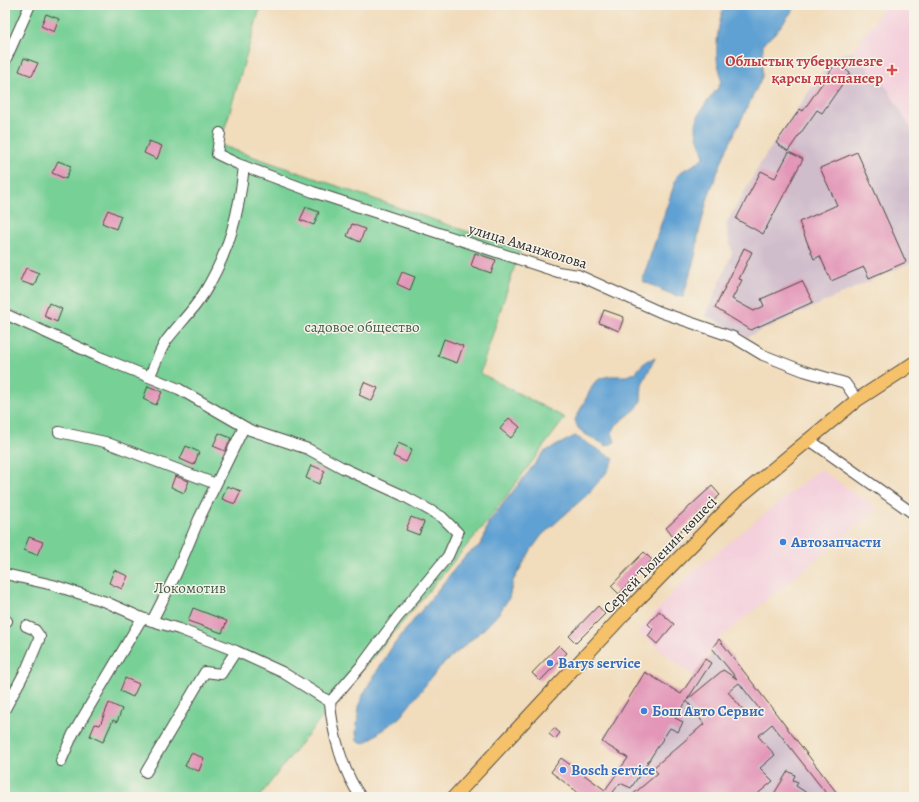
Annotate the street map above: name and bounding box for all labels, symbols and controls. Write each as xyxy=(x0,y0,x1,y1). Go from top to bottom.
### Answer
place label: Облыстық туберкулезге қарсы диспансер xyxy=(725,51,883,88)
marker: Облыстық туберкулезге қарсы диспансер xyxy=(886,64,898,76)
street label: улица Аманжолова xyxy=(465,218,590,274)
park label: садовое общество xyxy=(304,317,420,337)
street label: Сергей Тюленин көшесі xyxy=(599,492,721,618)
place label: Автозапчасти xyxy=(790,532,881,552)
marker: Автозапчасти xyxy=(778,537,788,547)
park label: Локомотив xyxy=(154,578,226,598)
place label: Barys service xyxy=(558,653,641,673)
marker: Barys service xyxy=(545,658,555,668)
place label: Бош Авто Сервис xyxy=(652,701,764,721)
marker: Бош Авто Сервис xyxy=(639,706,649,716)
place label: Bosch service xyxy=(571,760,655,780)
marker: Bosch service xyxy=(558,765,568,775)

